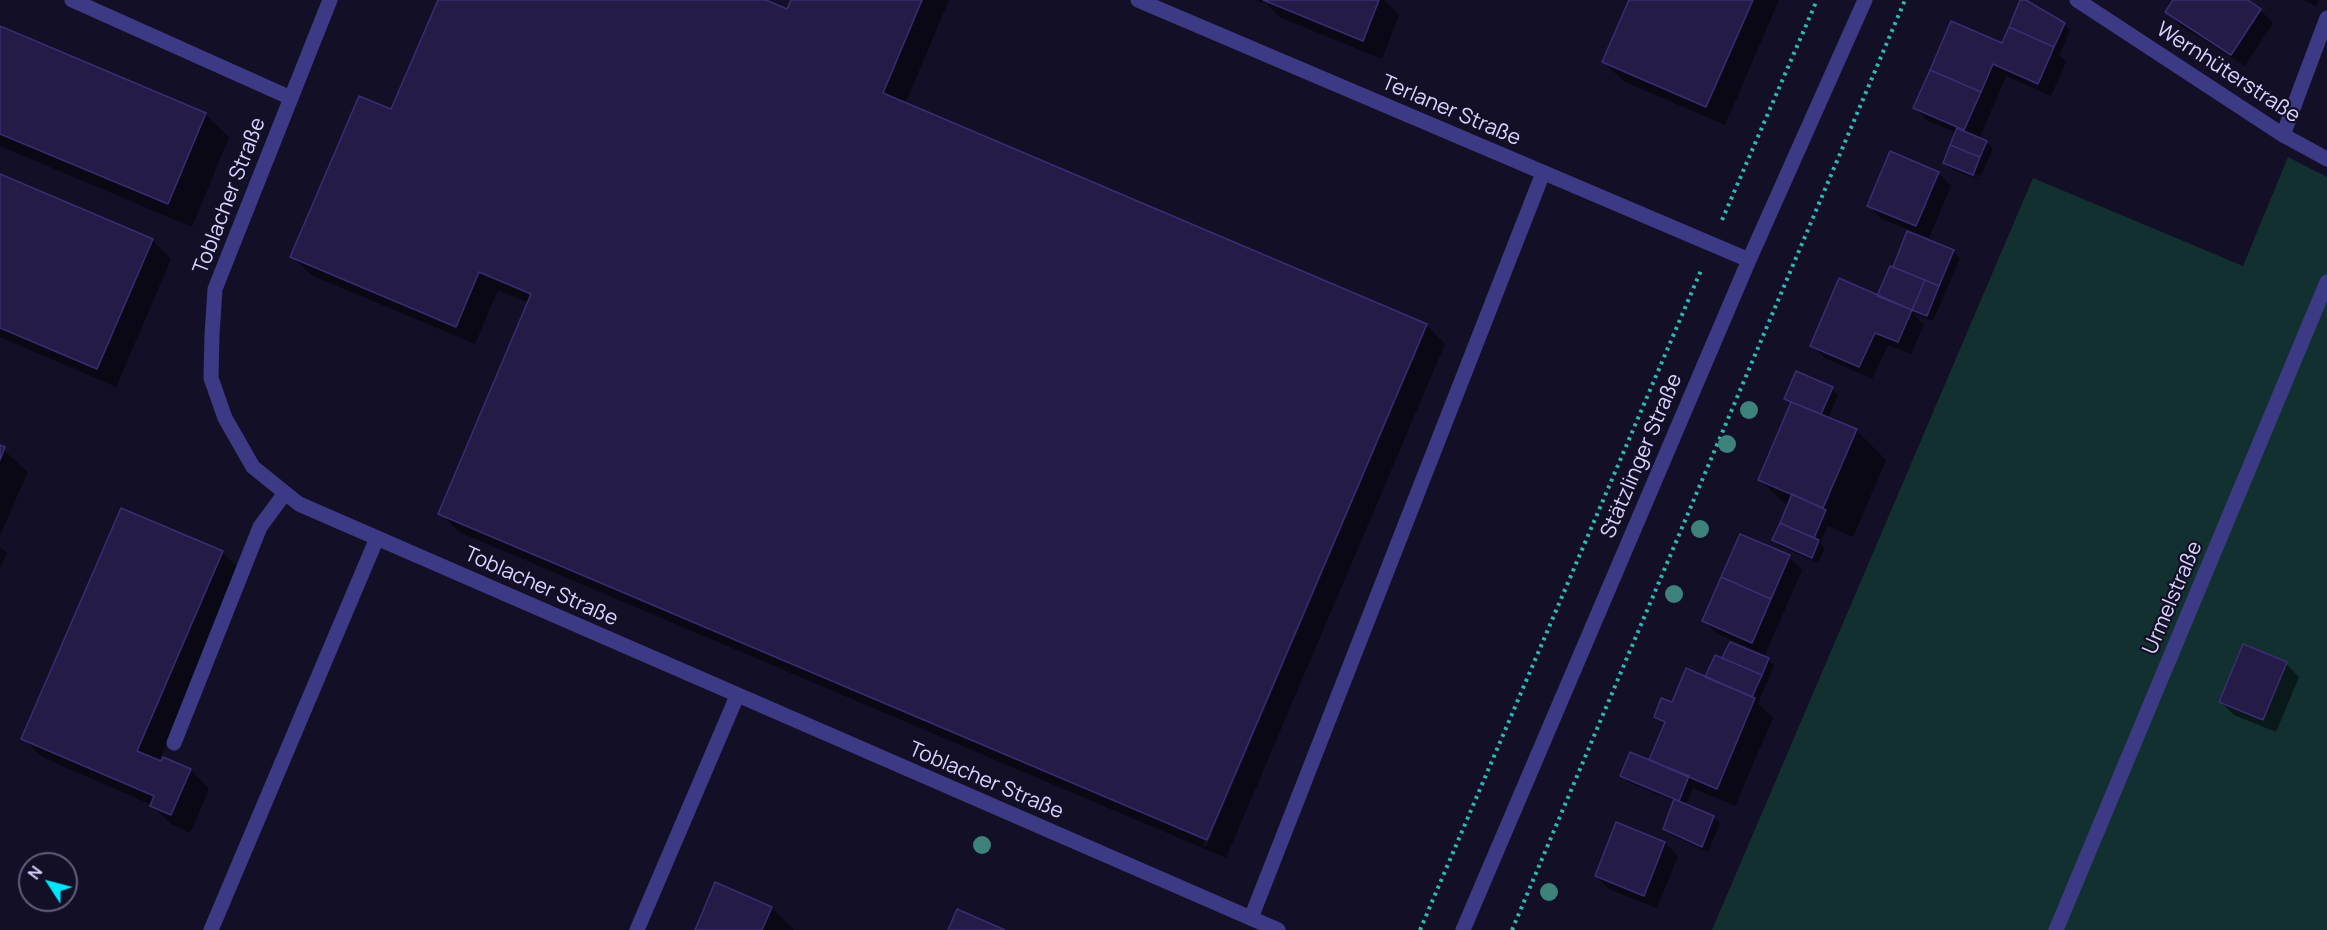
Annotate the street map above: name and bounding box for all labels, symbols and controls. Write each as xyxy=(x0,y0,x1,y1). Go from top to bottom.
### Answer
street label: Wernhüterstraße xyxy=(2151,17,2305,129)
street label: Terlaner Straße xyxy=(1378,70,1524,152)
street label: Toblacher Straße xyxy=(189,114,271,278)
street label: Stätzlinger Straße xyxy=(1596,370,1688,542)
street label: Urmelstraße xyxy=(2138,538,2208,658)
street label: Toblacher Straße xyxy=(460,542,622,632)
street label: Toblacher Straße xyxy=(905,737,1067,825)
north arrow xyxy=(18,852,78,912)
text: N xyxy=(23,861,47,884)

